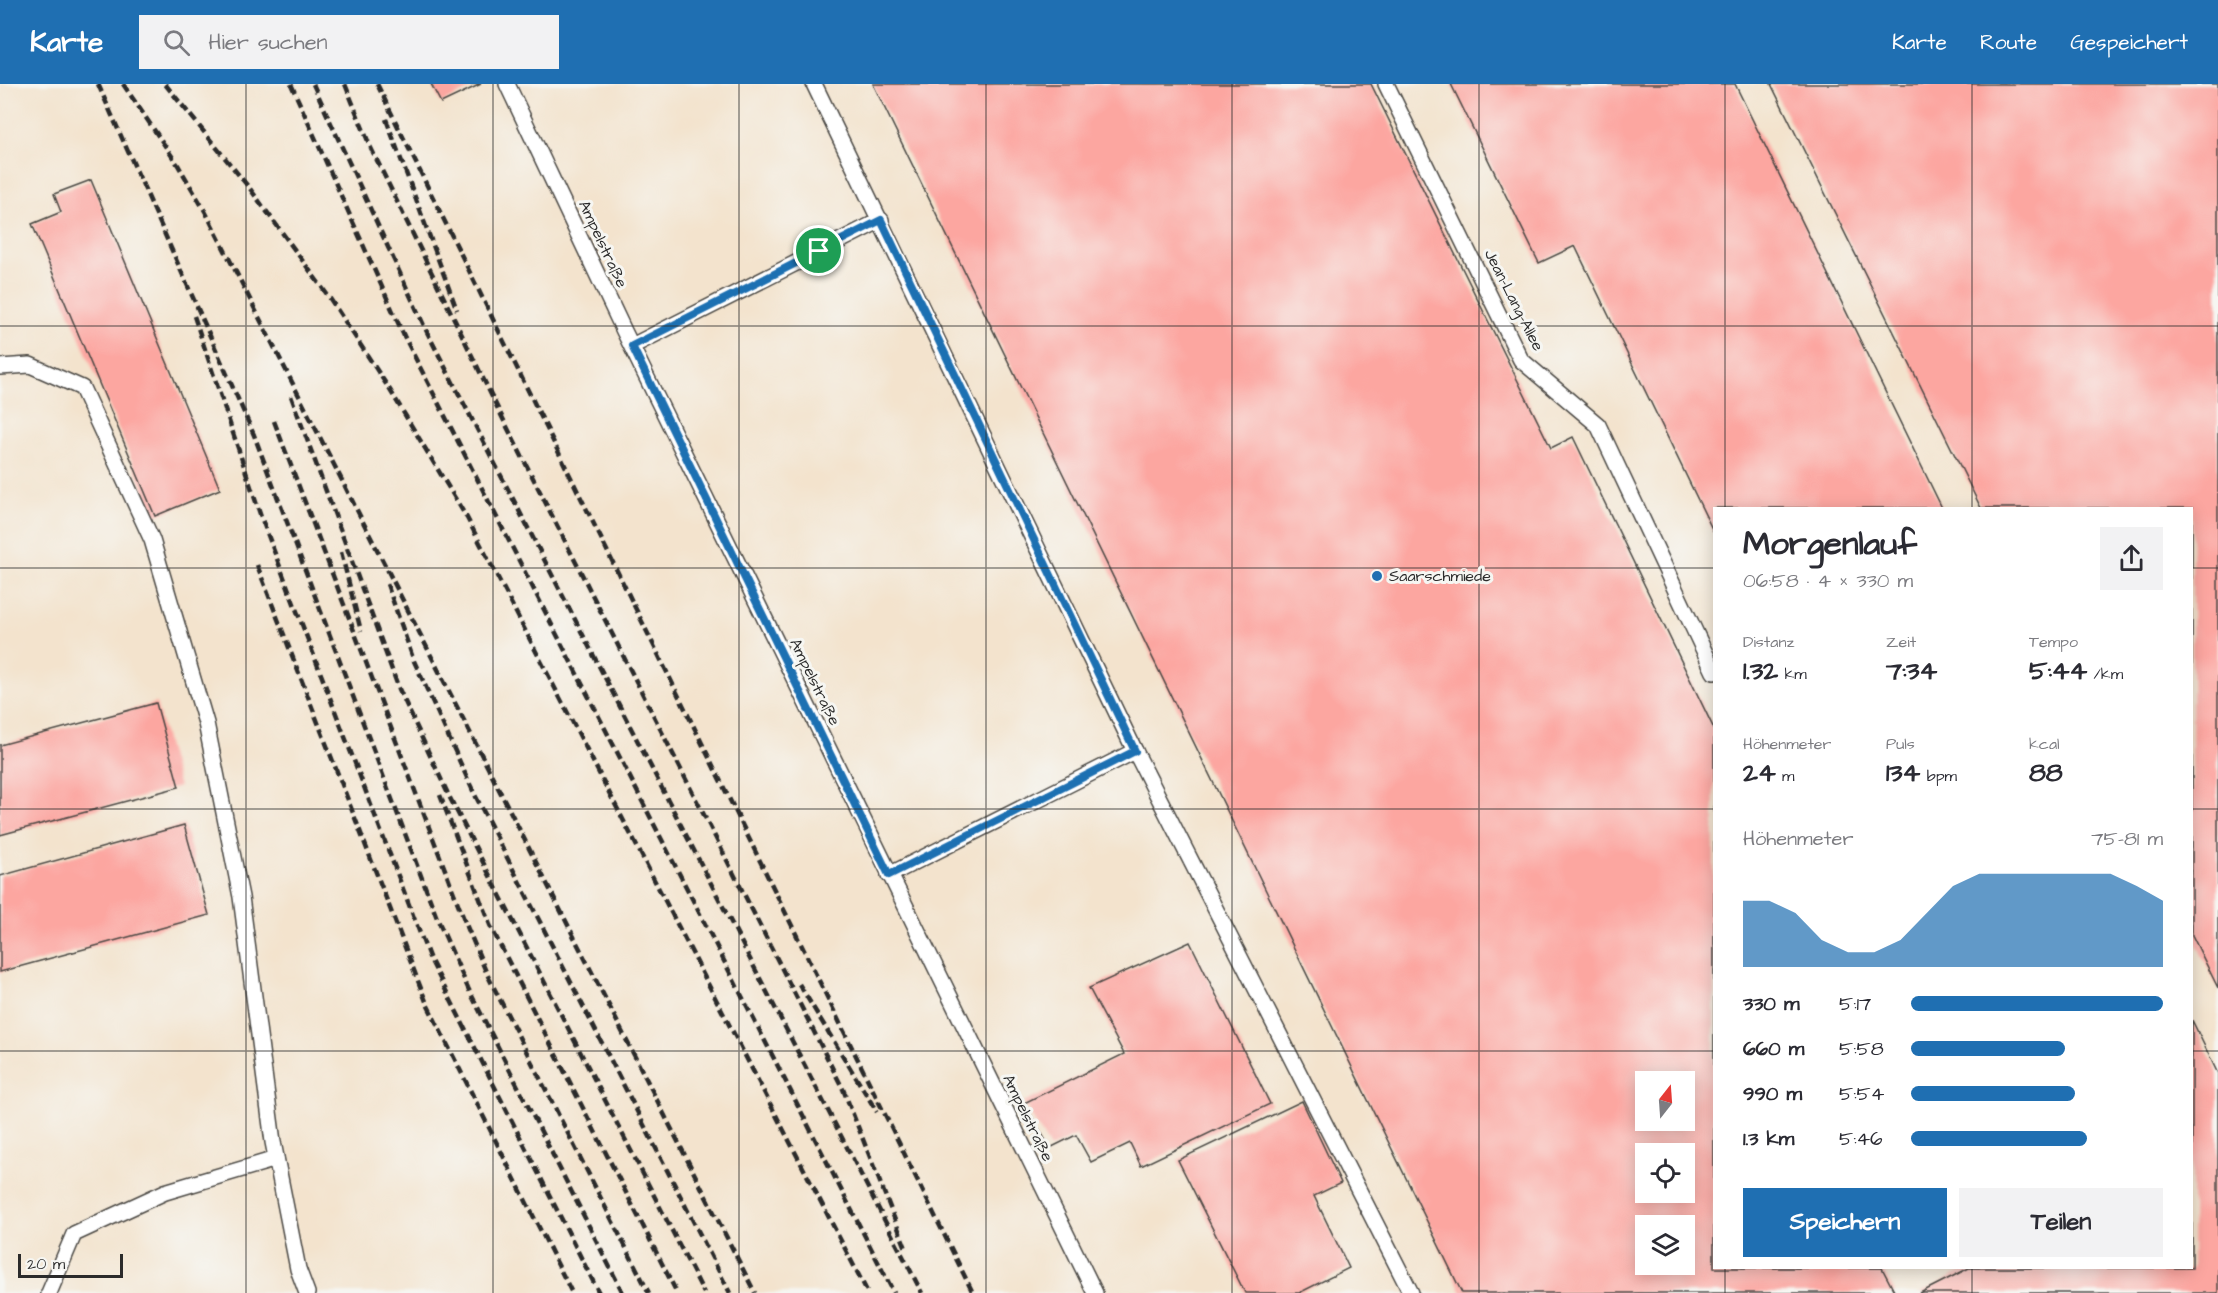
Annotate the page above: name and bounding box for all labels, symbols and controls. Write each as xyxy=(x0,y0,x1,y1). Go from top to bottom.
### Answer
search box xyxy=(139,15,559,69)
text: Karte xyxy=(30,23,103,62)
icon: search xyxy=(160,26,193,59)
text: Hier suchen xyxy=(208,27,328,58)
text: Karte xyxy=(1892,28,1947,57)
text: Route xyxy=(1980,28,2037,57)
text: Gespeichert xyxy=(2070,28,2188,57)
street label: Ampelstraße xyxy=(573,197,633,292)
pin xyxy=(793,225,844,276)
icon: arrive xyxy=(802,234,835,267)
street label: Jean-Lang-Allee xyxy=(1478,245,1549,355)
text: Morgenlauf xyxy=(1743,521,1917,567)
button: share xyxy=(2100,527,2163,590)
place label: Saarschmiede xyxy=(1389,565,1491,587)
text: 06:58 · 4 × 330 m xyxy=(1743,567,1913,595)
marker: Saarschmiede xyxy=(1370,569,1384,583)
text: Distanz xyxy=(1743,631,1794,653)
text: Zeit xyxy=(1886,631,1916,653)
text: Tempo xyxy=(2029,631,2078,653)
street label: Ampelstraße xyxy=(784,635,846,730)
text: 1.32 xyxy=(1743,653,1778,689)
text: 7:34 xyxy=(1886,653,1937,689)
text: 5:44 xyxy=(2029,653,2087,689)
text: km xyxy=(1778,663,1807,685)
text: /km xyxy=(2087,663,2123,685)
text: Höhenmeter xyxy=(1743,733,1831,755)
text: Puls xyxy=(1886,733,1915,755)
text: kcal xyxy=(2029,733,2060,755)
text: 24 xyxy=(1743,755,1776,791)
text: 134 xyxy=(1886,755,1920,791)
text: 88 xyxy=(2029,755,2063,791)
text: m xyxy=(1776,765,1794,787)
text: bpm xyxy=(1920,765,1957,787)
text: Höhenmeter xyxy=(1743,825,1853,853)
text: 75–81 m xyxy=(2091,825,2163,853)
text: 330 m xyxy=(1743,990,1800,1018)
text: 5:17 xyxy=(1839,990,1871,1018)
text: 660 m xyxy=(1743,1035,1804,1063)
text: 5:58 xyxy=(1839,1035,1884,1063)
street label: Ampelstraße xyxy=(997,1071,1059,1166)
north arrow xyxy=(1635,1071,1695,1131)
map controls xyxy=(1635,1071,1695,1275)
text: 990 m xyxy=(1743,1080,1802,1108)
text: 5:54 xyxy=(1839,1080,1884,1108)
text: 1.3 km xyxy=(1743,1125,1794,1153)
text: 5:46 xyxy=(1839,1125,1883,1153)
button: locate xyxy=(1635,1143,1695,1203)
button: Speichern xyxy=(1743,1188,1947,1257)
button: Teilen xyxy=(1959,1188,2163,1257)
button: layers xyxy=(1635,1215,1695,1275)
scale bar xyxy=(18,1251,123,1278)
text: 20 m xyxy=(27,1253,65,1275)

